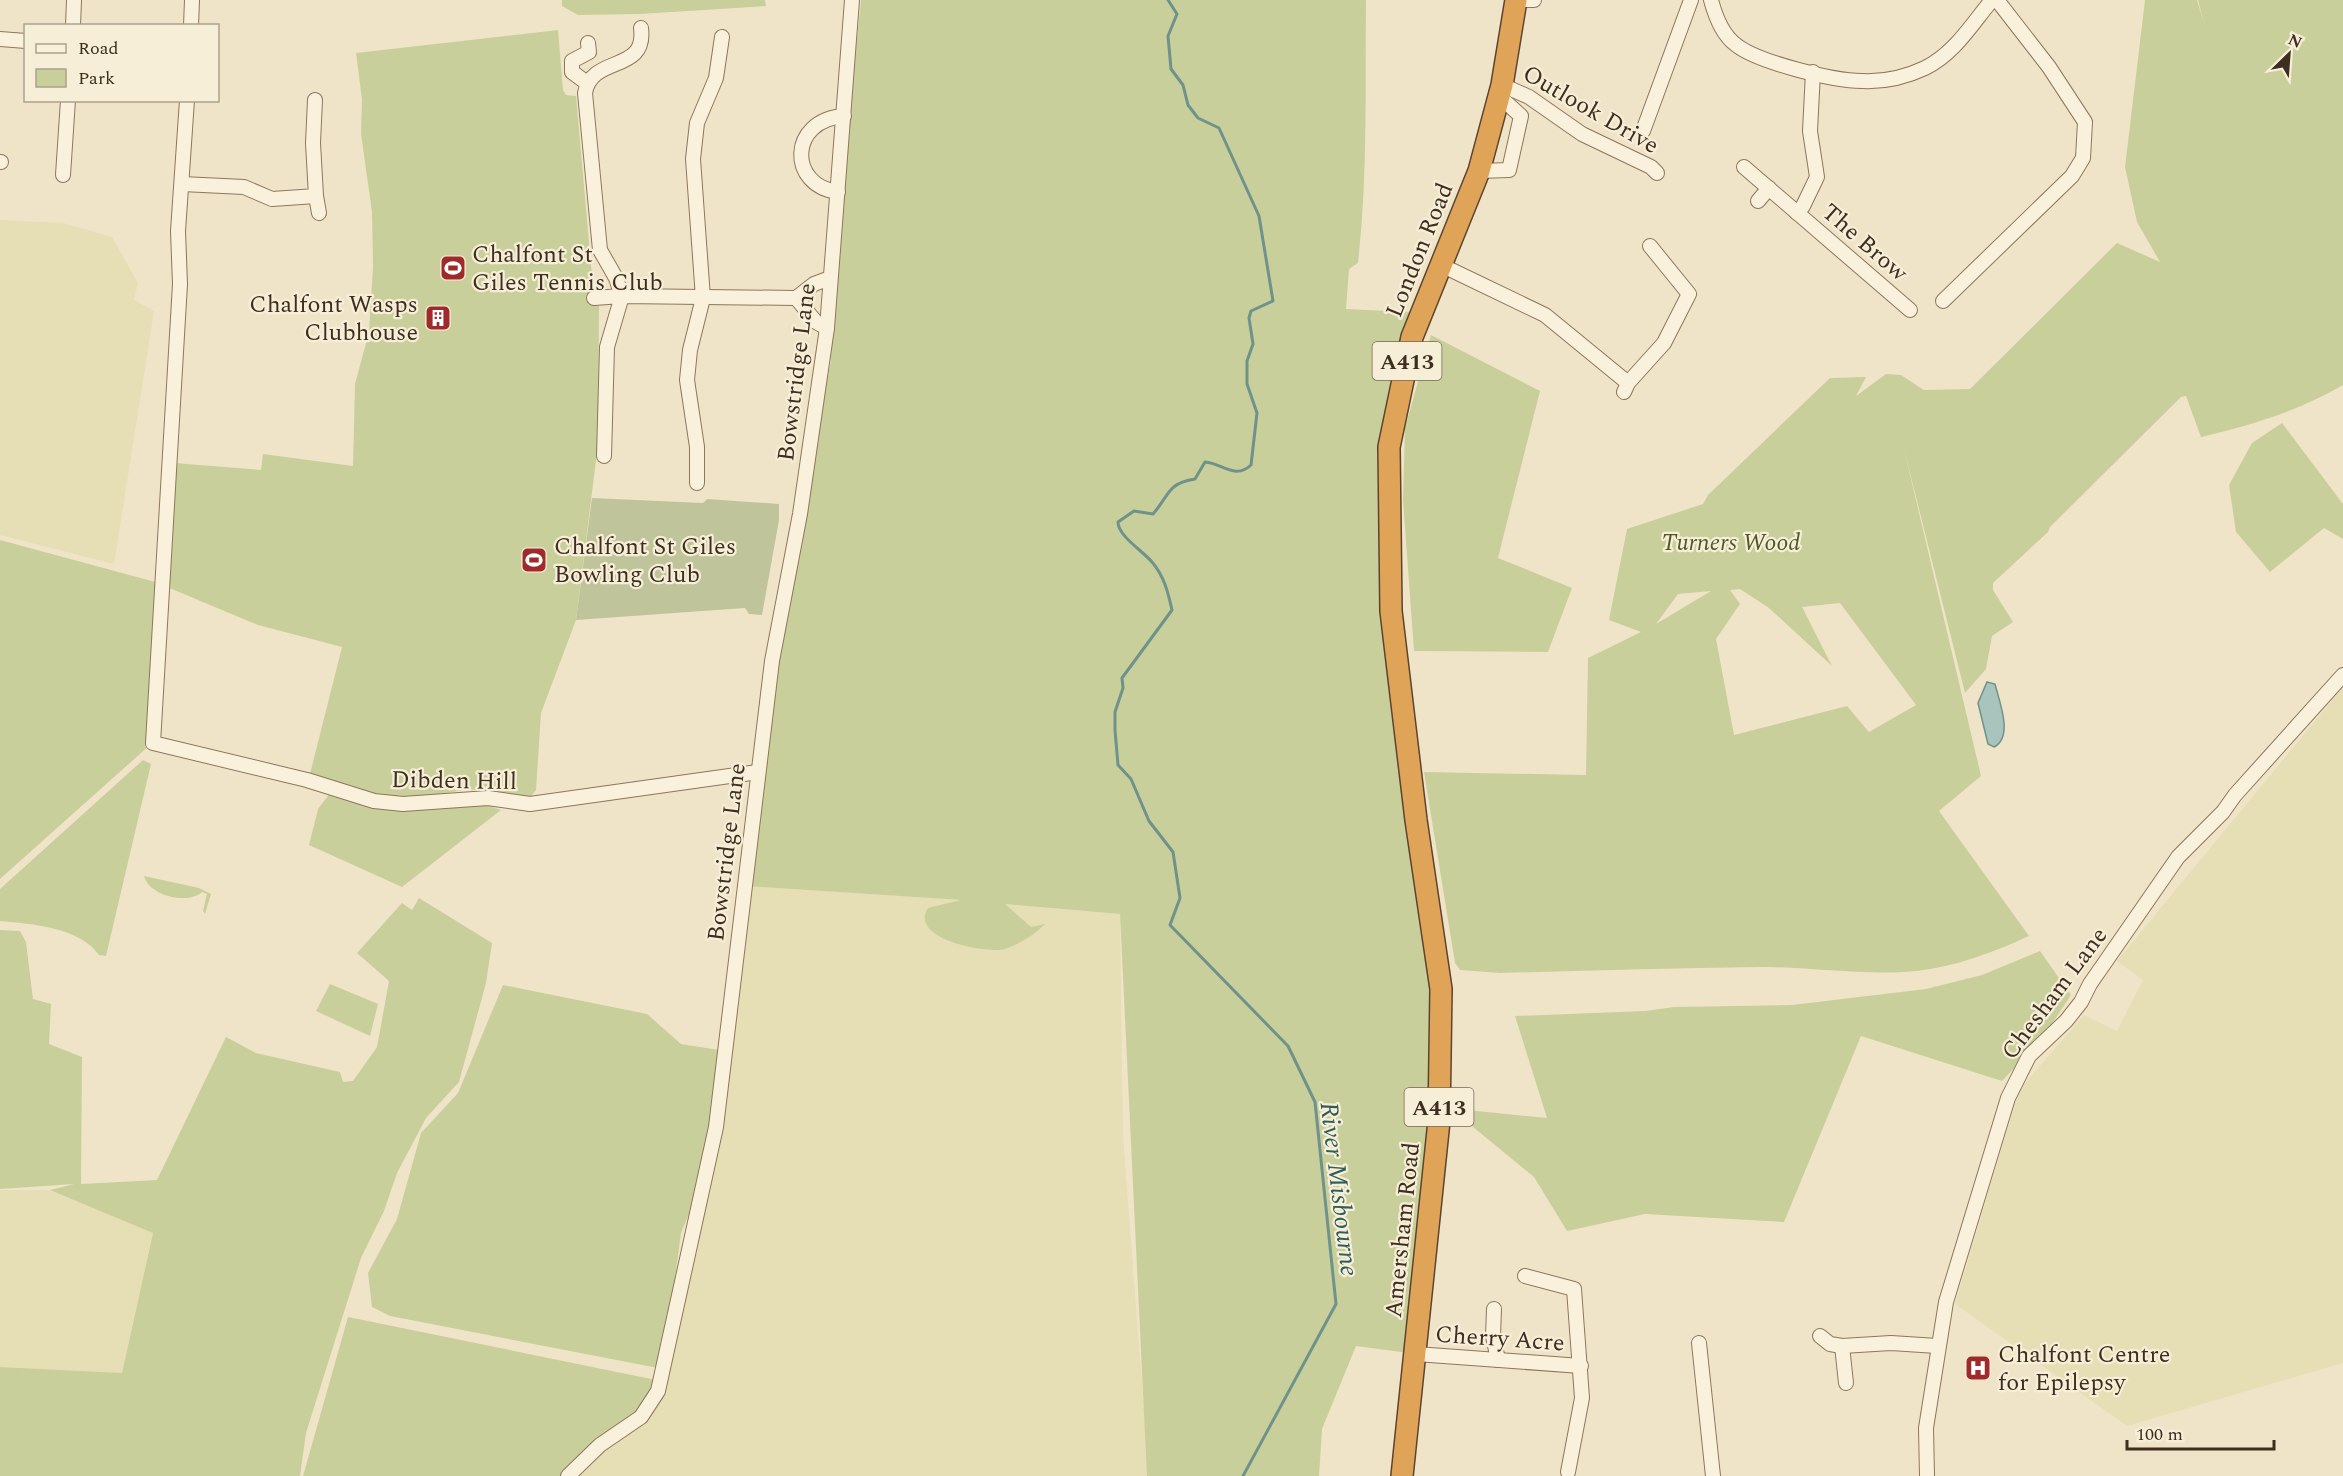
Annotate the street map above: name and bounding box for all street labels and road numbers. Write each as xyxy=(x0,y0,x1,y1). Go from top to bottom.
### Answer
street label: Outlook Drive xyxy=(1515,56,1666,164)
street label: London Road xyxy=(1377,178,1463,323)
street label: The Brow xyxy=(1813,195,1916,291)
street label: Bowstridge Lane xyxy=(768,281,826,463)
road number: A413 xyxy=(1372,342,1442,380)
street label: Bowstridge Lane xyxy=(698,761,756,943)
street label: Dibden Hill xyxy=(391,762,517,800)
street label: Chesham Lane xyxy=(1993,920,2117,1068)
road number: A413 xyxy=(1404,1088,1474,1126)
street label: Amersham Road xyxy=(1376,1140,1430,1320)
street label: Cherry Acre xyxy=(1434,1317,1566,1361)

